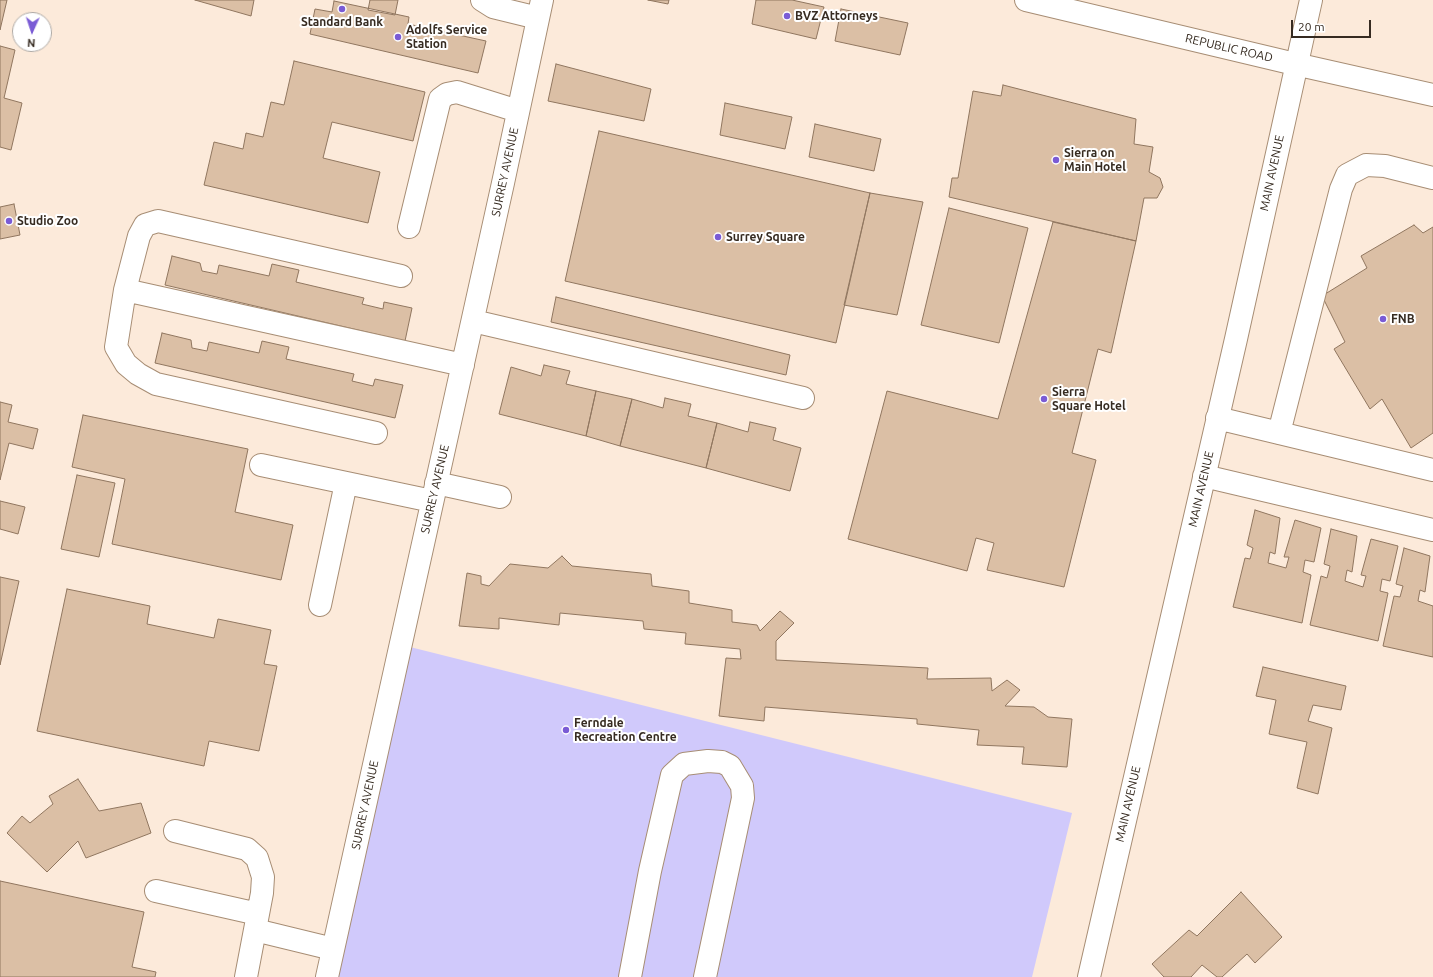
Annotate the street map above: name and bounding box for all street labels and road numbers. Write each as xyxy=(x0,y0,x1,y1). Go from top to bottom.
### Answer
street label: REPUBLIC ROAD xyxy=(1184,31,1274,65)
street label: SURREY AVENUE xyxy=(489,126,521,218)
street label: MAIN AVENUE xyxy=(1257,134,1287,212)
street label: SURREY AVENUE xyxy=(418,443,452,535)
street label: MAIN AVENUE xyxy=(1185,450,1217,528)
street label: SURREY AVENUE xyxy=(349,759,381,851)
street label: MAIN AVENUE xyxy=(1112,765,1144,843)

